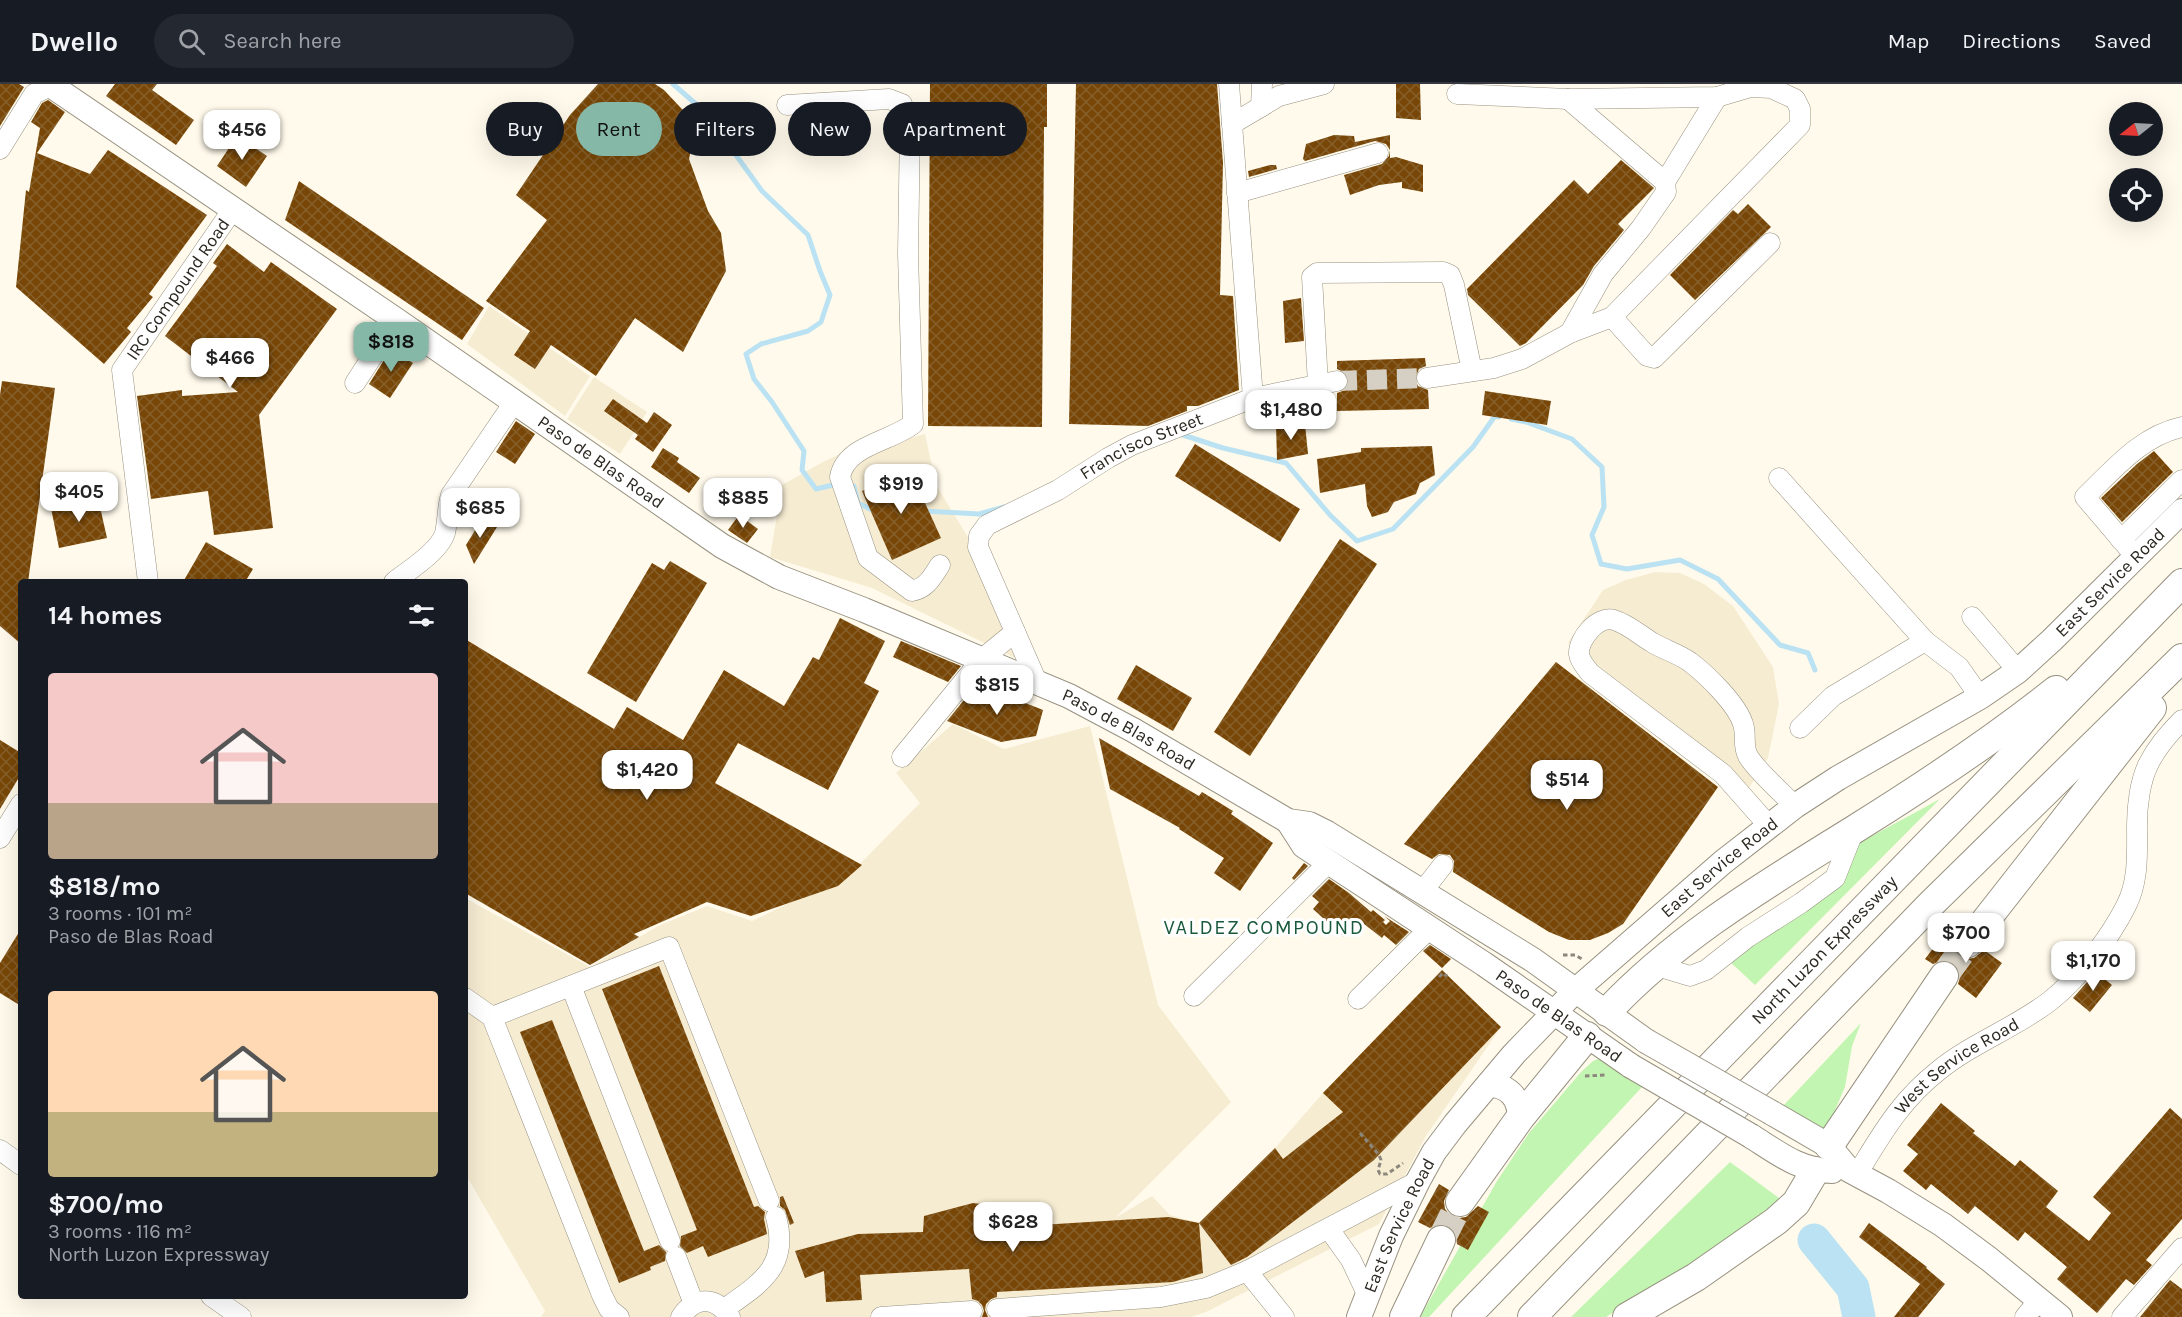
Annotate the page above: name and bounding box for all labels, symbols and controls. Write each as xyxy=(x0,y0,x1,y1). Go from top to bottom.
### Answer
search box xyxy=(154,14,574,68)
text: Dwello xyxy=(30,25,118,58)
icon: search xyxy=(175,25,208,58)
text: Search here xyxy=(223,28,342,54)
text: Map xyxy=(1888,29,1929,53)
text: Directions xyxy=(1962,29,2061,53)
text: Saved xyxy=(2094,29,2152,53)
chip: Buy xyxy=(486,102,564,156)
chip: Rent xyxy=(576,102,662,156)
chip: Filters xyxy=(674,102,776,156)
chip: New xyxy=(788,102,871,156)
chip: Apartment xyxy=(883,102,1027,156)
north arrow xyxy=(2109,102,2163,156)
map controls xyxy=(2109,102,2163,222)
pin: $456 xyxy=(206,110,278,161)
text: $456 xyxy=(217,118,267,141)
button: locate xyxy=(2109,168,2163,222)
street label: IRC Compound Road xyxy=(121,214,235,364)
pin: $818 xyxy=(355,322,427,373)
text: $818 xyxy=(368,330,414,353)
pin: $466 xyxy=(194,338,266,389)
text: $466 xyxy=(205,346,255,369)
pin: $1,480 xyxy=(1242,390,1340,441)
text: $1,480 xyxy=(1259,398,1323,421)
street label: Francisco Street xyxy=(1076,407,1206,484)
street label: Paso de Blas Road xyxy=(533,411,668,514)
pin: $919 xyxy=(865,464,937,515)
pin: $405 xyxy=(43,472,115,523)
text: $919 xyxy=(878,472,924,495)
pin: $885 xyxy=(707,478,779,529)
text: $405 xyxy=(54,480,104,503)
text: $885 xyxy=(717,486,769,509)
pin: $685 xyxy=(444,488,516,539)
text: $685 xyxy=(455,496,505,519)
street label: East Service Road xyxy=(2051,523,2170,642)
icon: filters xyxy=(405,599,438,632)
text: 14 homes xyxy=(48,600,162,631)
pin: $815 xyxy=(961,665,1033,716)
text: $815 xyxy=(974,673,1020,696)
street label: Paso de Blas Road xyxy=(1059,683,1199,775)
icon: home xyxy=(189,712,297,820)
pin: $1,420 xyxy=(598,750,696,801)
text: $1,420 xyxy=(616,758,678,781)
pin: $514 xyxy=(1531,760,1603,811)
text: $514 xyxy=(1545,768,1589,791)
street label: East Service Road xyxy=(1656,812,1783,922)
street label: North Luzon Expressway xyxy=(1747,870,1902,1029)
text: $818/mo xyxy=(48,871,160,902)
text: 3 rooms · 101 m² xyxy=(48,902,193,925)
pin: $700 xyxy=(1930,913,2002,964)
district label: VALDEZ COMPOUND xyxy=(1164,916,1365,939)
text: $700 xyxy=(1941,921,1991,944)
text: Paso de Blas Road xyxy=(48,925,213,948)
pin: $1,170 xyxy=(2044,941,2142,992)
text: $1,170 xyxy=(2065,949,2121,972)
street label: Paso de Blas Road xyxy=(1491,964,1626,1067)
street label: West Service Road xyxy=(1889,1013,2023,1119)
icon: home xyxy=(189,1030,297,1138)
street label: East Service Road xyxy=(1359,1154,1440,1296)
text: $700/mo xyxy=(48,1189,163,1220)
pin: $628 xyxy=(977,1202,1049,1253)
text: $628 xyxy=(988,1210,1038,1233)
text: 3 rooms · 116 m² xyxy=(48,1220,192,1243)
text: North Luzon Expressway xyxy=(48,1243,269,1266)

